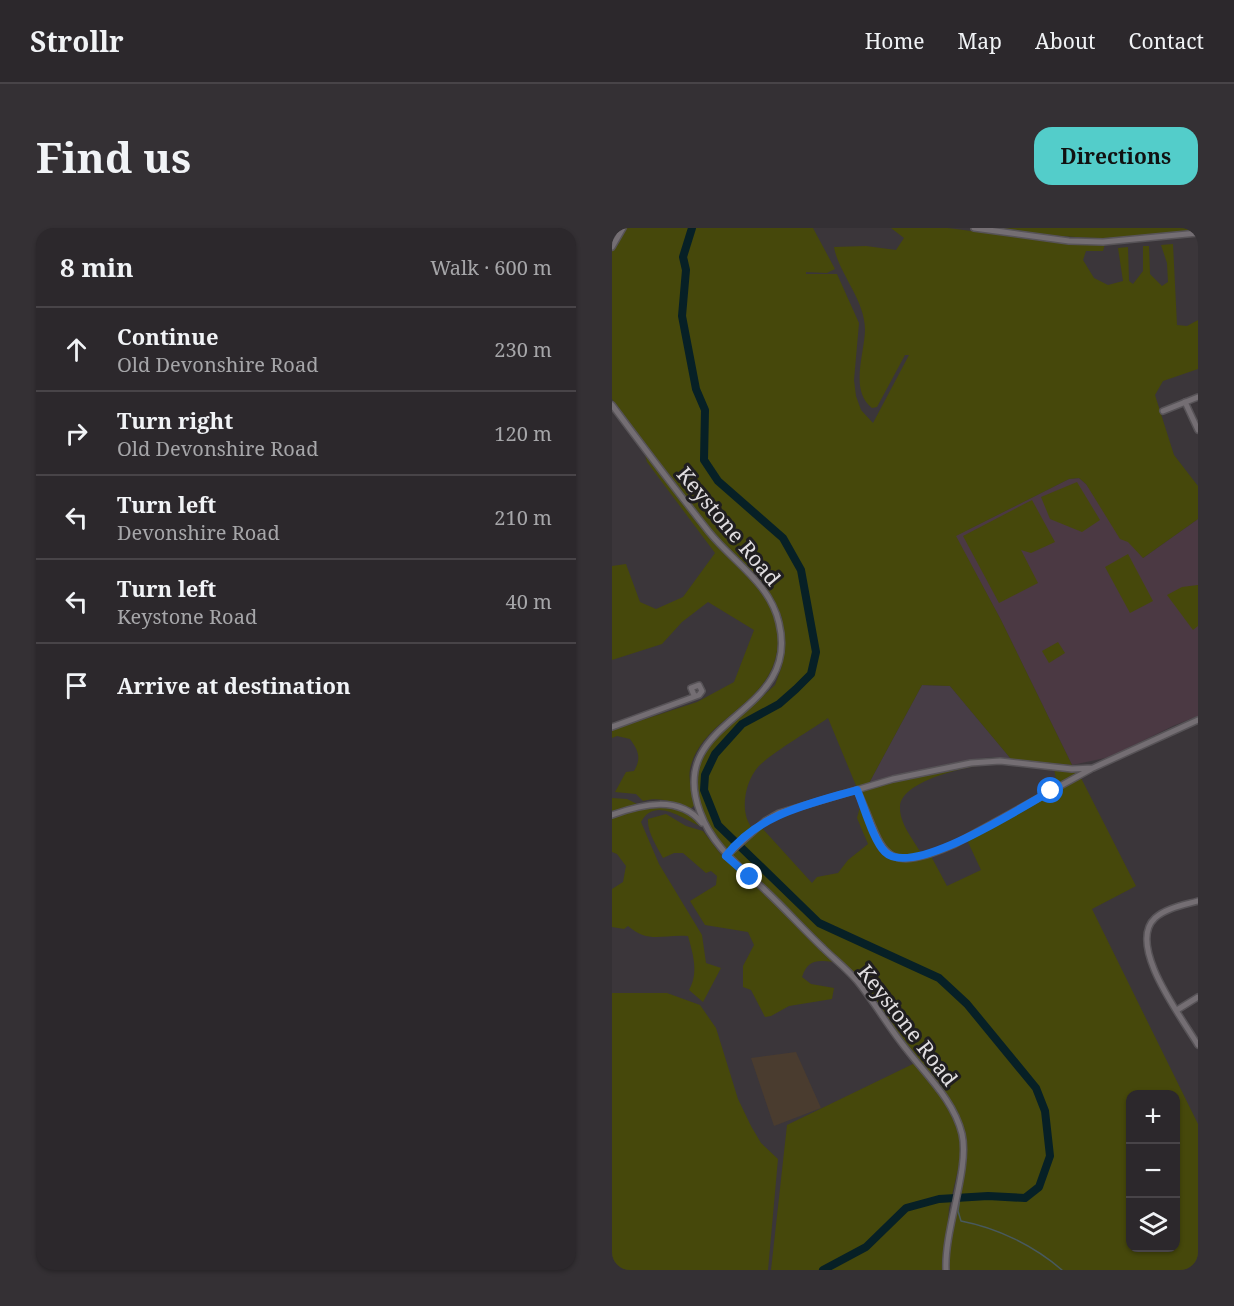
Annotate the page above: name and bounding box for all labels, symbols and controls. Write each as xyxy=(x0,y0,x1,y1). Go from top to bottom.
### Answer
text: Strollr xyxy=(30,22,124,60)
text: Home xyxy=(865,27,925,55)
text: Map xyxy=(958,27,1002,55)
text: About xyxy=(1035,27,1096,55)
text: Contact xyxy=(1129,27,1204,55)
button: Directions xyxy=(1034,127,1198,185)
text: Find us xyxy=(36,128,191,185)
text: 8 min xyxy=(60,249,134,285)
text: Walk · 600 m xyxy=(430,254,552,281)
text: Continue xyxy=(117,321,219,351)
icon: ahead xyxy=(60,333,93,366)
text: 230 m xyxy=(494,336,552,363)
text: Old Devonshire Road xyxy=(117,351,318,378)
text: Turn right xyxy=(117,405,233,435)
icon: right xyxy=(60,417,93,450)
text: 120 m xyxy=(494,420,552,447)
text: Old Devonshire Road xyxy=(117,435,318,462)
street label: Keystone Road xyxy=(671,461,787,591)
text: Turn left xyxy=(117,489,216,519)
icon: left xyxy=(60,501,93,534)
text: 210 m xyxy=(494,504,552,531)
text: Devonshire Road xyxy=(117,519,280,546)
text: Turn left xyxy=(117,573,216,603)
icon: left xyxy=(60,585,93,618)
text: 40 m xyxy=(506,588,552,615)
text: Keystone Road xyxy=(117,603,257,630)
icon: arrive xyxy=(60,669,93,702)
text: Arrive at destination xyxy=(117,670,351,700)
route start xyxy=(1037,777,1063,803)
route end xyxy=(736,863,762,889)
street label: Keystone Road xyxy=(852,958,964,1092)
map controls xyxy=(1126,1090,1180,1252)
button: + xyxy=(1126,1090,1180,1144)
button: − xyxy=(1126,1144,1180,1198)
button: layers xyxy=(1126,1198,1180,1252)

